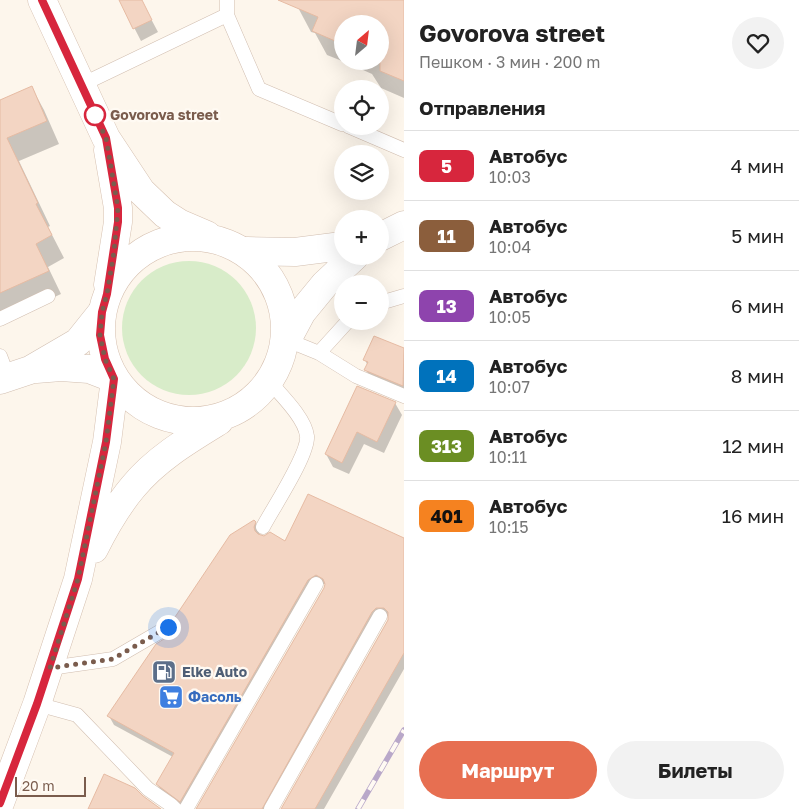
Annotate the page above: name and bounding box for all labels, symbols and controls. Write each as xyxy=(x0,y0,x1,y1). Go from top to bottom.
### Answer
north arrow xyxy=(334,15,389,70)
map controls xyxy=(334,15,389,330)
button: heart xyxy=(732,17,784,69)
text: Govorova street xyxy=(419,18,605,47)
text: Пешком · 3 мин · 200 m xyxy=(419,52,601,72)
button: locate xyxy=(334,80,389,135)
text: Отправления xyxy=(419,96,545,119)
marker: Govorova street xyxy=(84,104,106,126)
place label: Govorova street xyxy=(110,106,219,123)
text: Автобус xyxy=(489,144,567,167)
button: layers xyxy=(334,145,389,200)
text: 4 мин xyxy=(731,154,784,177)
text: 5 xyxy=(441,155,452,177)
text: 10:03 xyxy=(489,167,531,187)
button: + xyxy=(334,210,389,265)
text: Автобус xyxy=(489,214,567,237)
text: 5 мин xyxy=(731,224,784,247)
text: 11 xyxy=(437,225,456,247)
text: 10:04 xyxy=(489,237,531,257)
button: − xyxy=(334,275,389,330)
text: Автобус xyxy=(489,284,567,307)
text: 6 мин xyxy=(731,294,784,317)
text: 13 xyxy=(436,295,457,317)
text: 10:05 xyxy=(489,307,531,327)
text: Автобус xyxy=(489,354,567,377)
text: 8 мин xyxy=(731,364,784,387)
text: 14 xyxy=(436,365,457,387)
text: 10:07 xyxy=(489,377,530,397)
text: Автобус xyxy=(489,424,567,447)
text: 12 мин xyxy=(722,434,784,457)
text: 313 xyxy=(431,435,462,457)
text: 10:11 xyxy=(489,447,527,467)
text: Автобус xyxy=(489,494,567,517)
text: 16 мин xyxy=(722,504,784,527)
text: 401 xyxy=(430,505,463,527)
text: 10:15 xyxy=(489,517,529,537)
your location xyxy=(156,615,181,640)
fuel station icon: Elke Auto xyxy=(151,659,177,685)
place label: Elke Auto xyxy=(182,663,247,680)
supermarket icon: Фасоль xyxy=(158,684,184,710)
place label: Фасоль xyxy=(188,688,242,705)
button: Маршрут xyxy=(419,741,597,799)
button: Билеты xyxy=(607,741,784,799)
scale bar xyxy=(15,774,86,797)
text: 20 m xyxy=(22,777,55,794)

